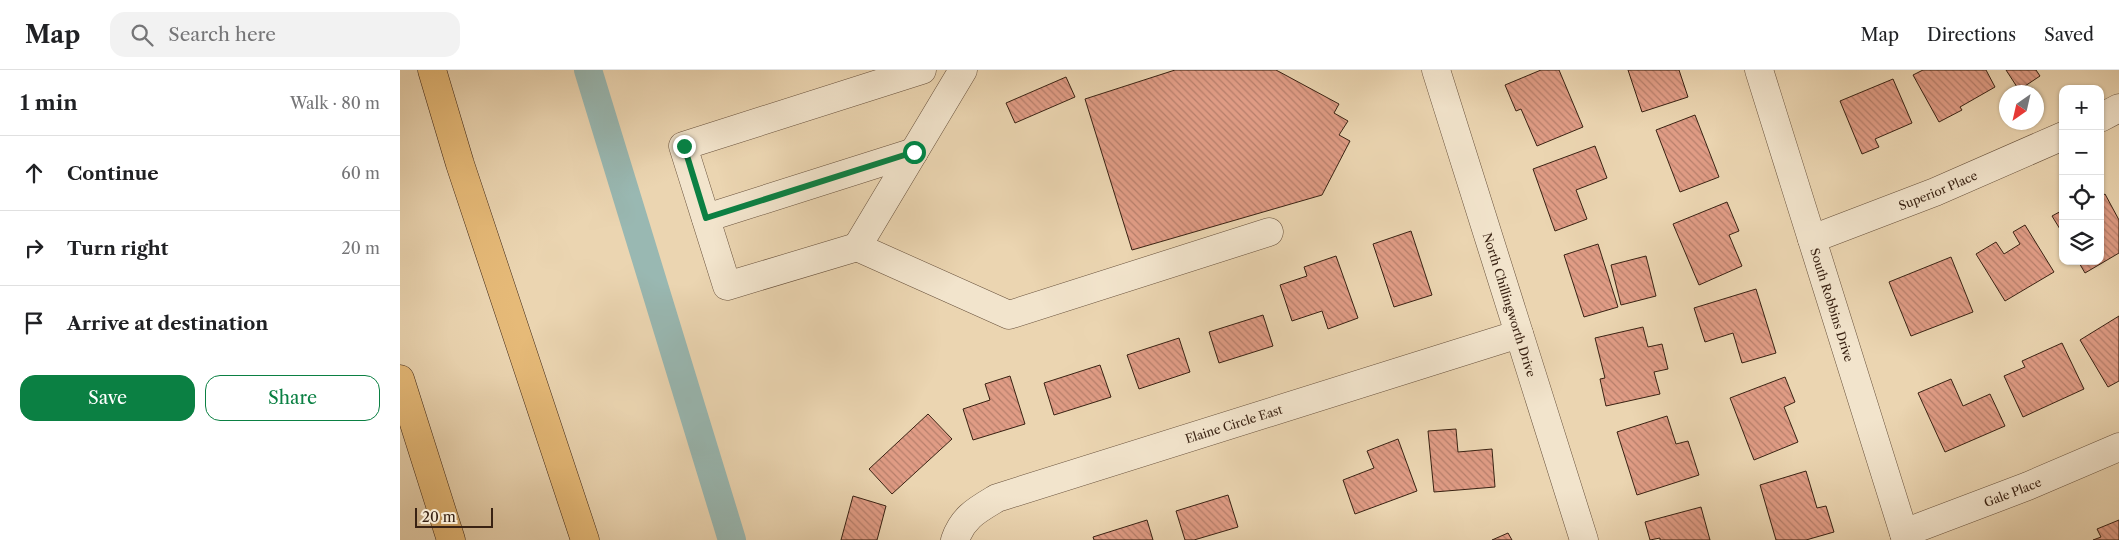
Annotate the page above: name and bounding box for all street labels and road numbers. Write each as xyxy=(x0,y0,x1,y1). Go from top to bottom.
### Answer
street label: Superior Place xyxy=(1896,167,1980,213)
street label: North Chillingworth Drive xyxy=(1480,231,1540,379)
street label: South Robbins Drive xyxy=(1808,246,1857,364)
street label: Elaine Circle East xyxy=(1183,401,1285,446)
street label: Gale Place xyxy=(1982,474,2044,510)

